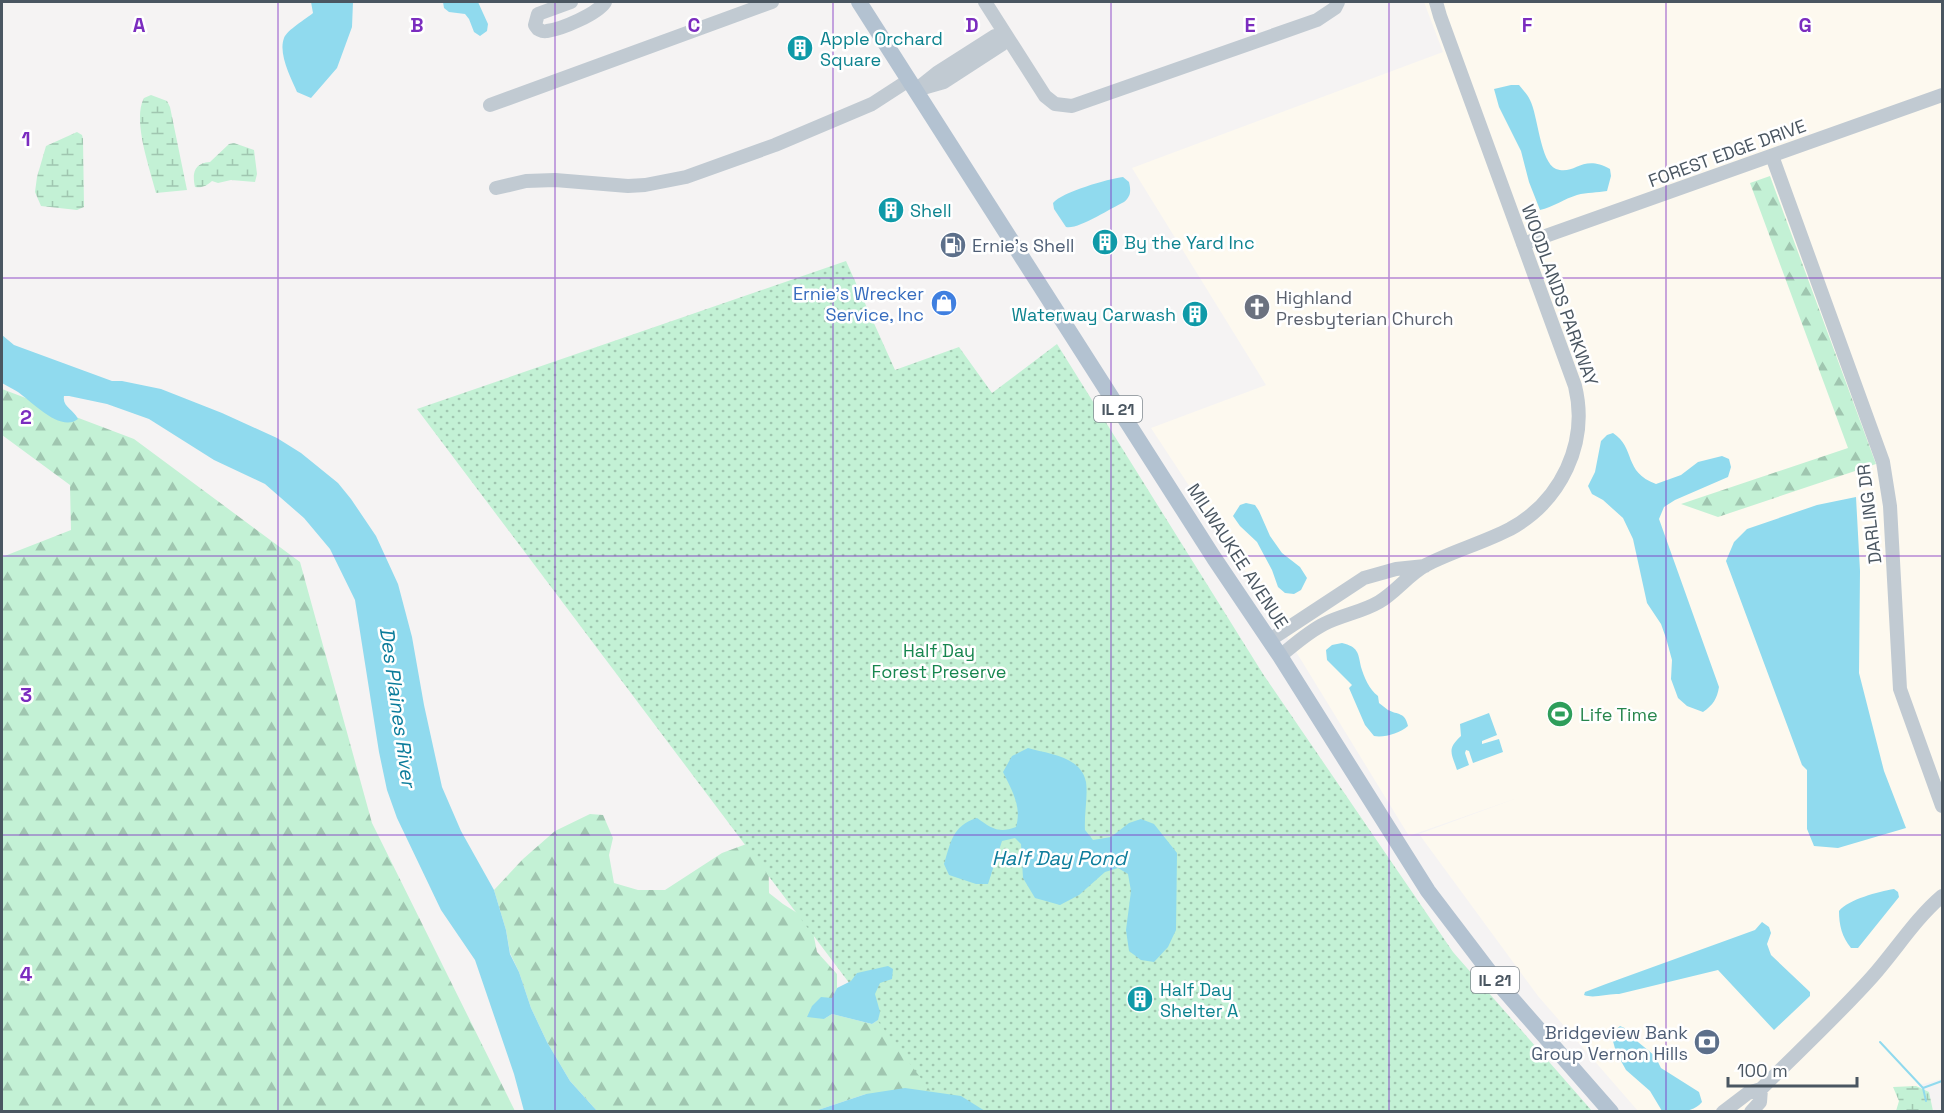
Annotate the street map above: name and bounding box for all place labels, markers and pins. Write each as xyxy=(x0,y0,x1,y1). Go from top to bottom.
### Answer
place label: Apple Orchard Square xyxy=(820,27,943,71)
building icon: Apple Orchard Square xyxy=(785,33,815,63)
building icon: Shell xyxy=(876,195,906,225)
place label: Shell xyxy=(910,199,952,222)
building icon: By the Yard Inc xyxy=(1090,227,1120,257)
fuel station icon: Ernie's Shell xyxy=(938,230,968,260)
place label: By the Yard Inc xyxy=(1124,231,1255,254)
place label: Ernie's Shell xyxy=(972,234,1075,257)
place label: Ernie's Wrecker Service, Inc xyxy=(793,282,924,326)
place label: Highland Presbyterian Church xyxy=(1276,286,1454,330)
shop icon: Ernie's Wrecker Service, Inc xyxy=(929,288,959,318)
church icon: Highland Presbyterian Church xyxy=(1242,292,1272,322)
building icon: Waterway Carwash xyxy=(1180,299,1210,329)
place label: Waterway Carwash xyxy=(1011,303,1176,326)
sports icon: Life Time xyxy=(1545,699,1575,729)
place label: Life Time xyxy=(1580,703,1658,726)
place label: Half Day Shelter A xyxy=(1160,978,1238,1022)
building icon: Half Day Shelter A xyxy=(1125,984,1155,1014)
place label: Bridgeview Bank Group Vernon Hills xyxy=(1531,1021,1688,1065)
bank icon: Bridgeview Bank Group Vernon Hills xyxy=(1692,1027,1722,1057)

